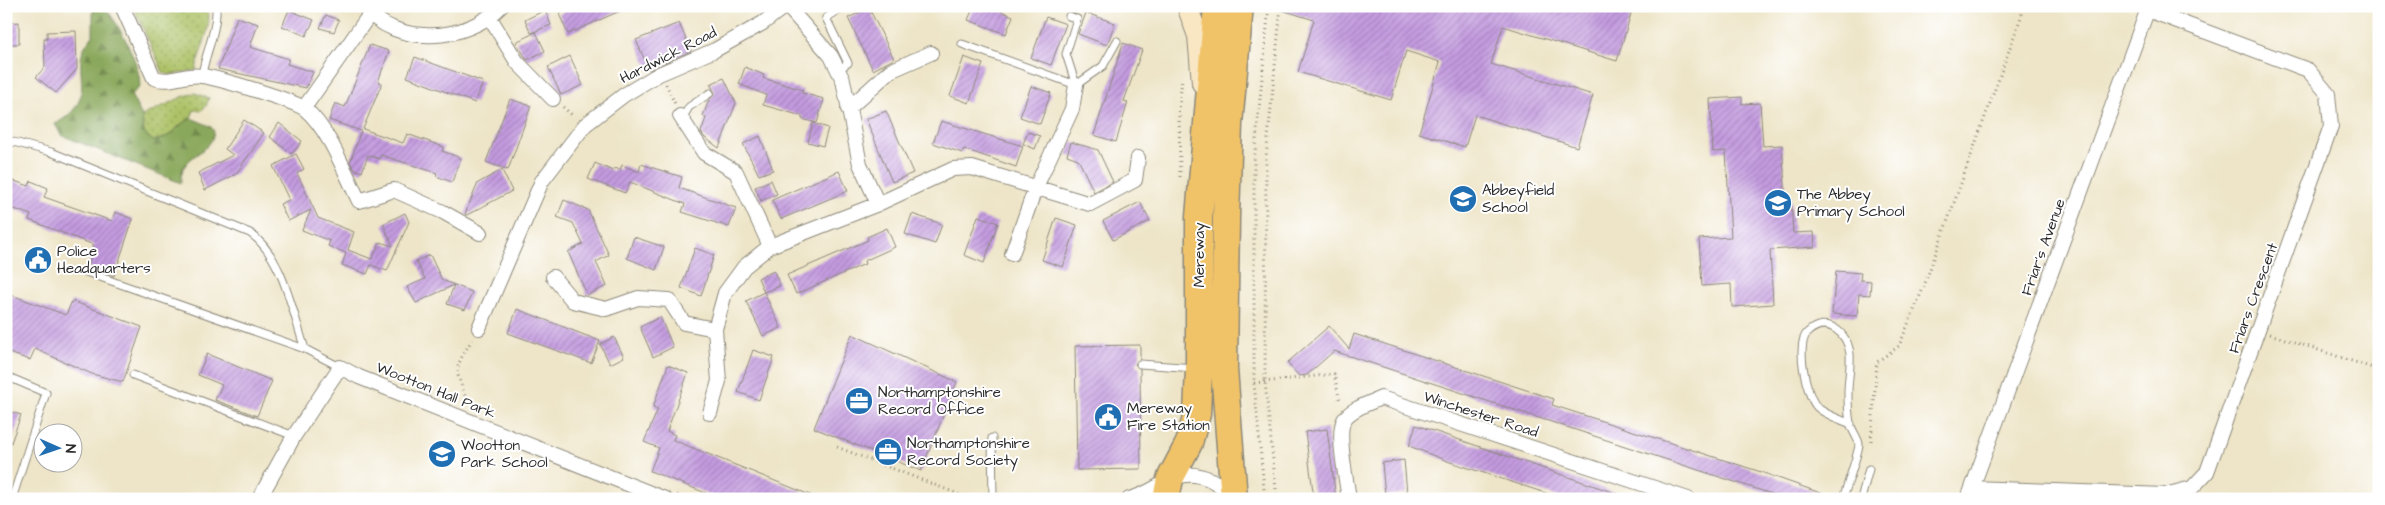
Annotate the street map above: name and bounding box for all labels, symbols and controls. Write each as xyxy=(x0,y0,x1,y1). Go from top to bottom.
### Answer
street label: Hardwick Road xyxy=(616,22,721,89)
place label: Abbeyfield School xyxy=(1482,180,1554,218)
school or university icon: Abbeyfield School xyxy=(1448,184,1478,214)
place label: The Abbey Primary School xyxy=(1797,184,1905,223)
school or university icon: The Abbey Primary School xyxy=(1763,188,1793,218)
street label: Friar's Avenue xyxy=(2016,196,2071,298)
street label: Mereway xyxy=(1189,223,1211,287)
street label: Friars Crescent xyxy=(2224,240,2283,356)
place label: Police Headquarters xyxy=(57,241,151,279)
public building icon: Police Headquarters xyxy=(23,245,53,275)
street label: Wootton Hall Park xyxy=(373,357,499,424)
place label: Northamptonshire Record Office xyxy=(878,382,1001,420)
office icon: Northamptonshire Record Office xyxy=(844,386,874,416)
street label: Winchester Road xyxy=(1421,386,1541,443)
place label: Mereway Fire Station xyxy=(1127,398,1210,436)
public building icon: Mereway Fire Station xyxy=(1093,402,1123,432)
north arrow xyxy=(32,422,82,472)
place label: Northamptonshire Record Society xyxy=(907,433,1030,472)
place label: Wootton Park School xyxy=(461,435,547,473)
office icon: Northamptonshire Record Society xyxy=(873,437,903,467)
school or university icon: Wootton Park School xyxy=(427,439,457,469)
text: N xyxy=(60,444,80,453)

